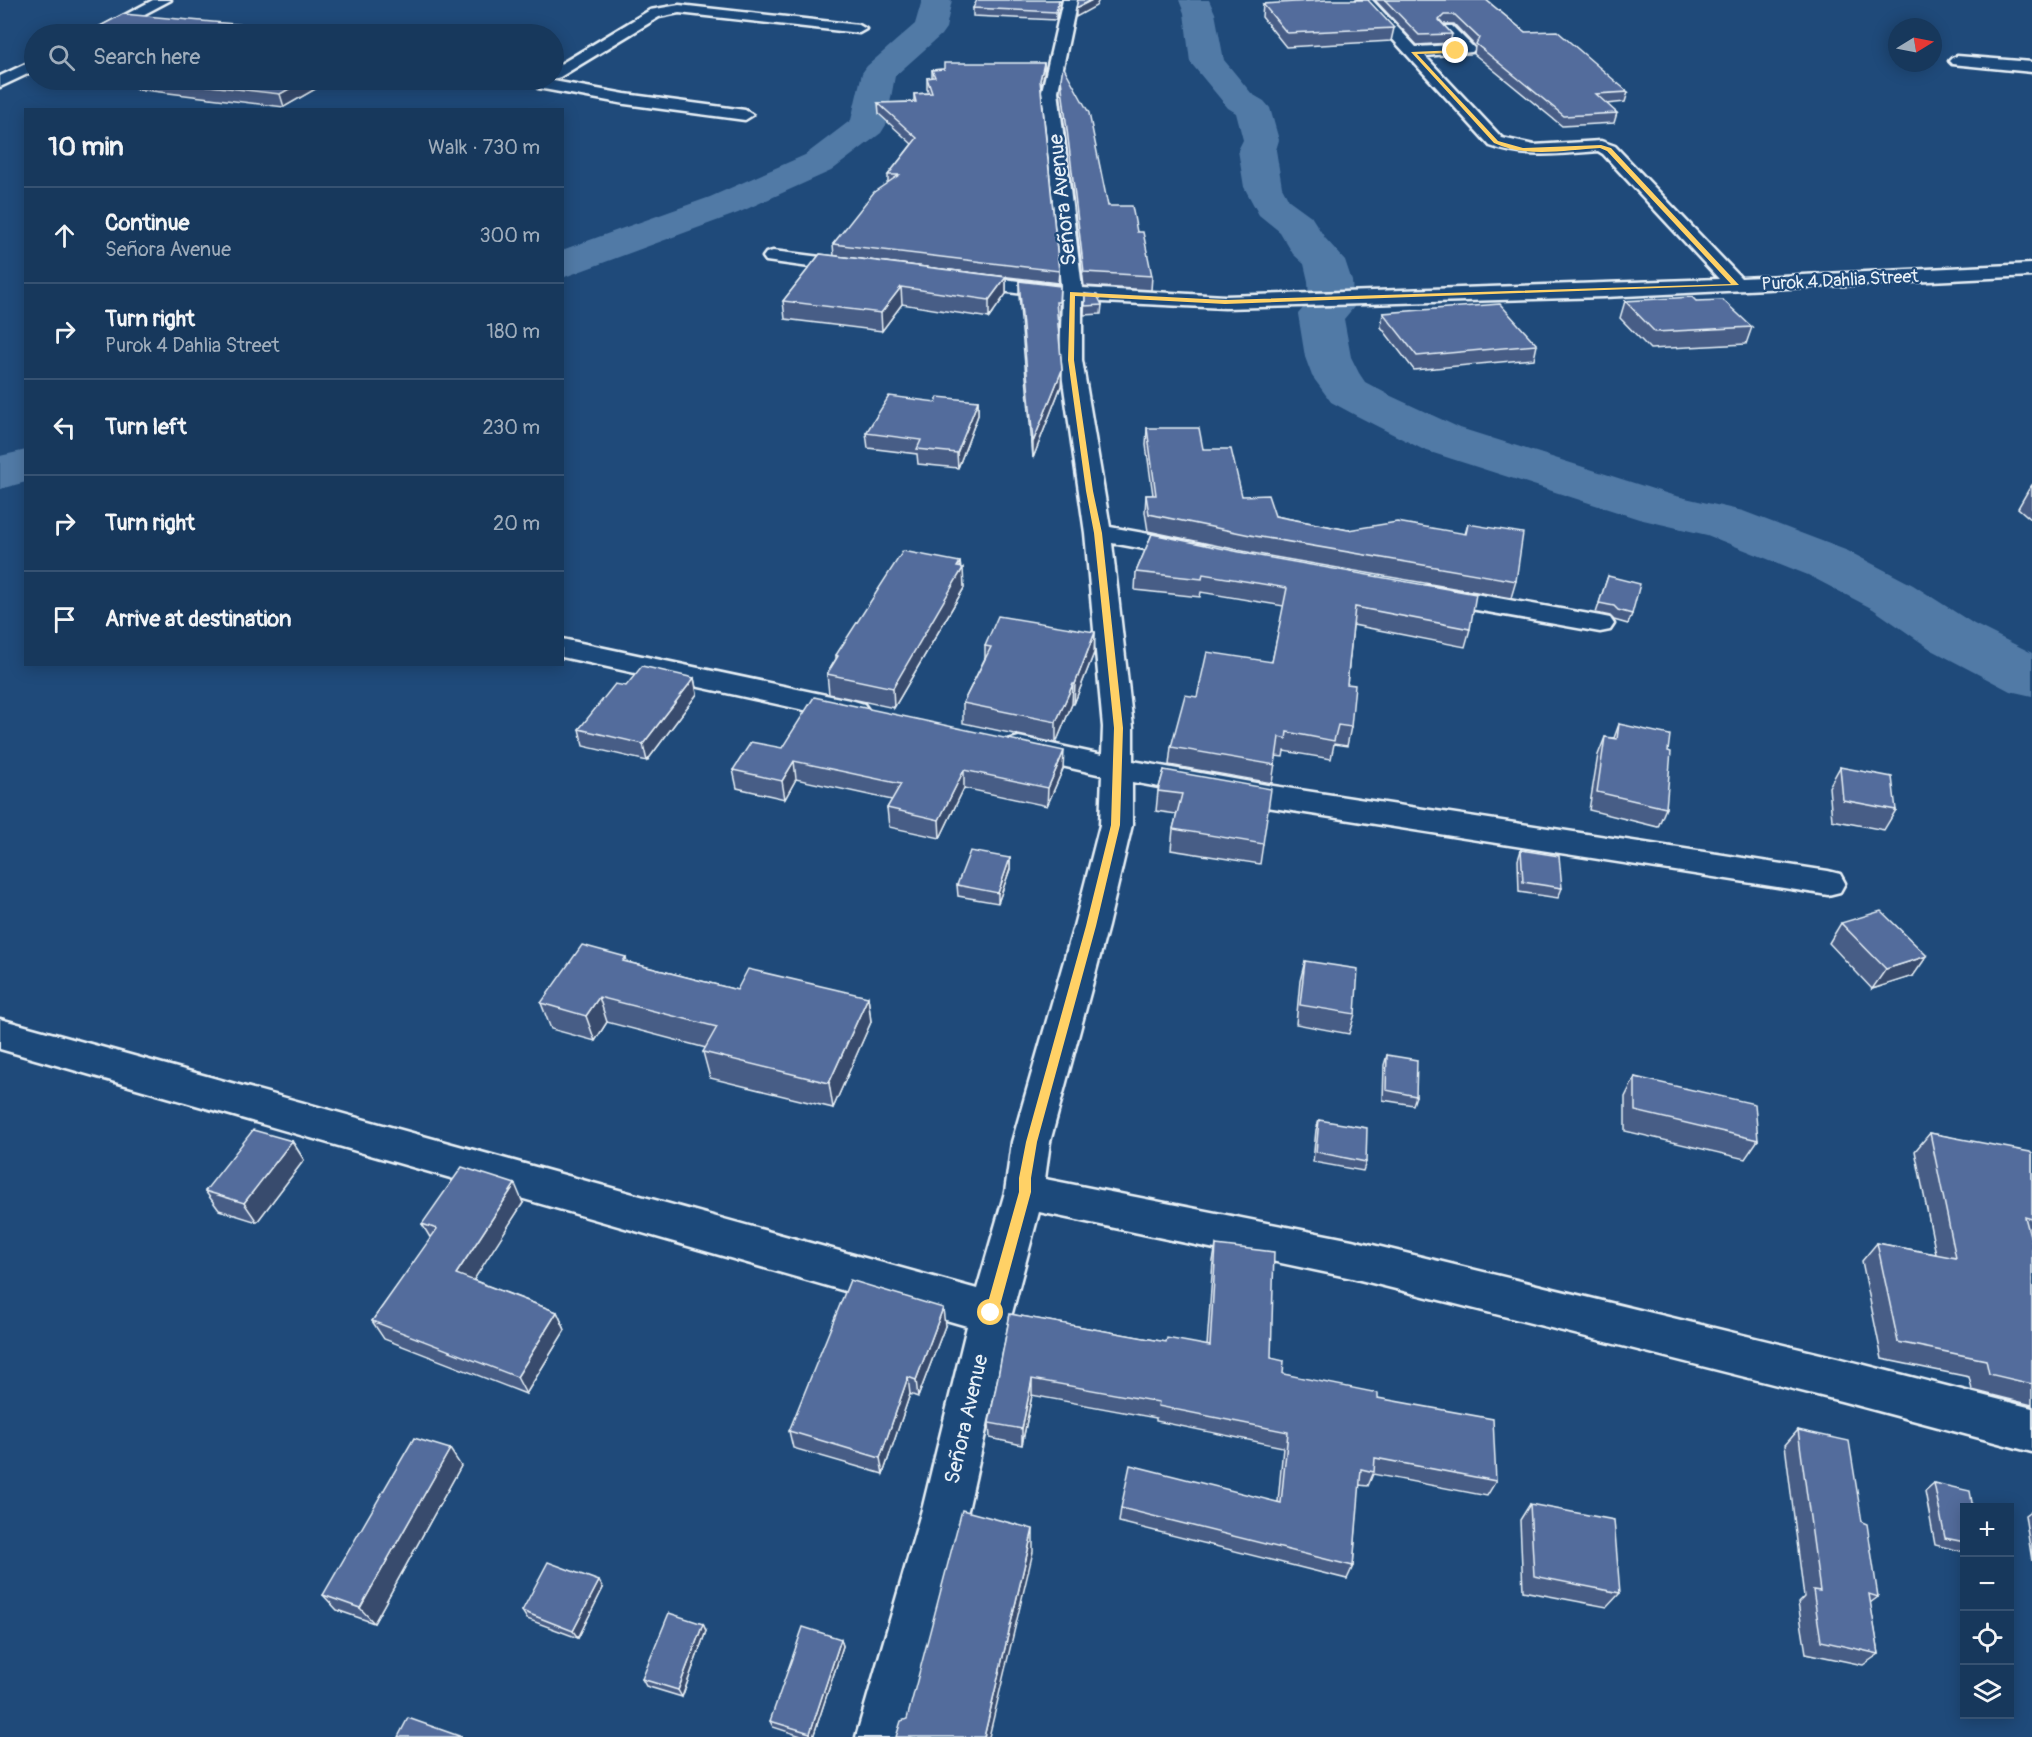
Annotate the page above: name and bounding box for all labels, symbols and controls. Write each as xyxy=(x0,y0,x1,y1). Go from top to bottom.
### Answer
north arrow xyxy=(1888,18,1942,72)
search box xyxy=(24,24,564,90)
route end xyxy=(1442,37,1468,63)
icon: search xyxy=(45,41,78,74)
text: Search here xyxy=(93,43,200,71)
text: 10 min xyxy=(48,131,124,163)
street label: Señora Avenue xyxy=(1042,132,1083,267)
text: Walk · 730 m xyxy=(428,135,540,160)
text: Continue xyxy=(105,209,189,237)
icon: ahead xyxy=(48,219,81,252)
text: 300 m xyxy=(479,223,540,248)
text: Señora Avenue xyxy=(105,237,231,262)
street label: Purok 4 Dahlia Street xyxy=(1761,265,1920,296)
text: Turn right xyxy=(105,305,195,333)
icon: right xyxy=(48,315,81,348)
text: 180 m xyxy=(486,319,540,344)
text: Purok 4 Dahlia Street xyxy=(105,333,280,358)
icon: left xyxy=(48,411,81,444)
text: Turn left xyxy=(105,413,187,441)
text: 230 m xyxy=(483,415,540,440)
icon: right xyxy=(48,507,81,540)
text: Turn right xyxy=(105,509,195,537)
text: 20 m xyxy=(493,511,540,536)
icon: arrive xyxy=(48,603,81,636)
text: Arrive at destination xyxy=(105,605,291,633)
route start xyxy=(977,1299,1003,1325)
street label: Señora Avenue xyxy=(938,1351,995,1487)
map controls xyxy=(1960,1503,2014,1719)
button: + xyxy=(1960,1503,2014,1557)
button: − xyxy=(1960,1557,2014,1611)
button: locate xyxy=(1960,1611,2014,1665)
button: layers xyxy=(1960,1665,2014,1719)

